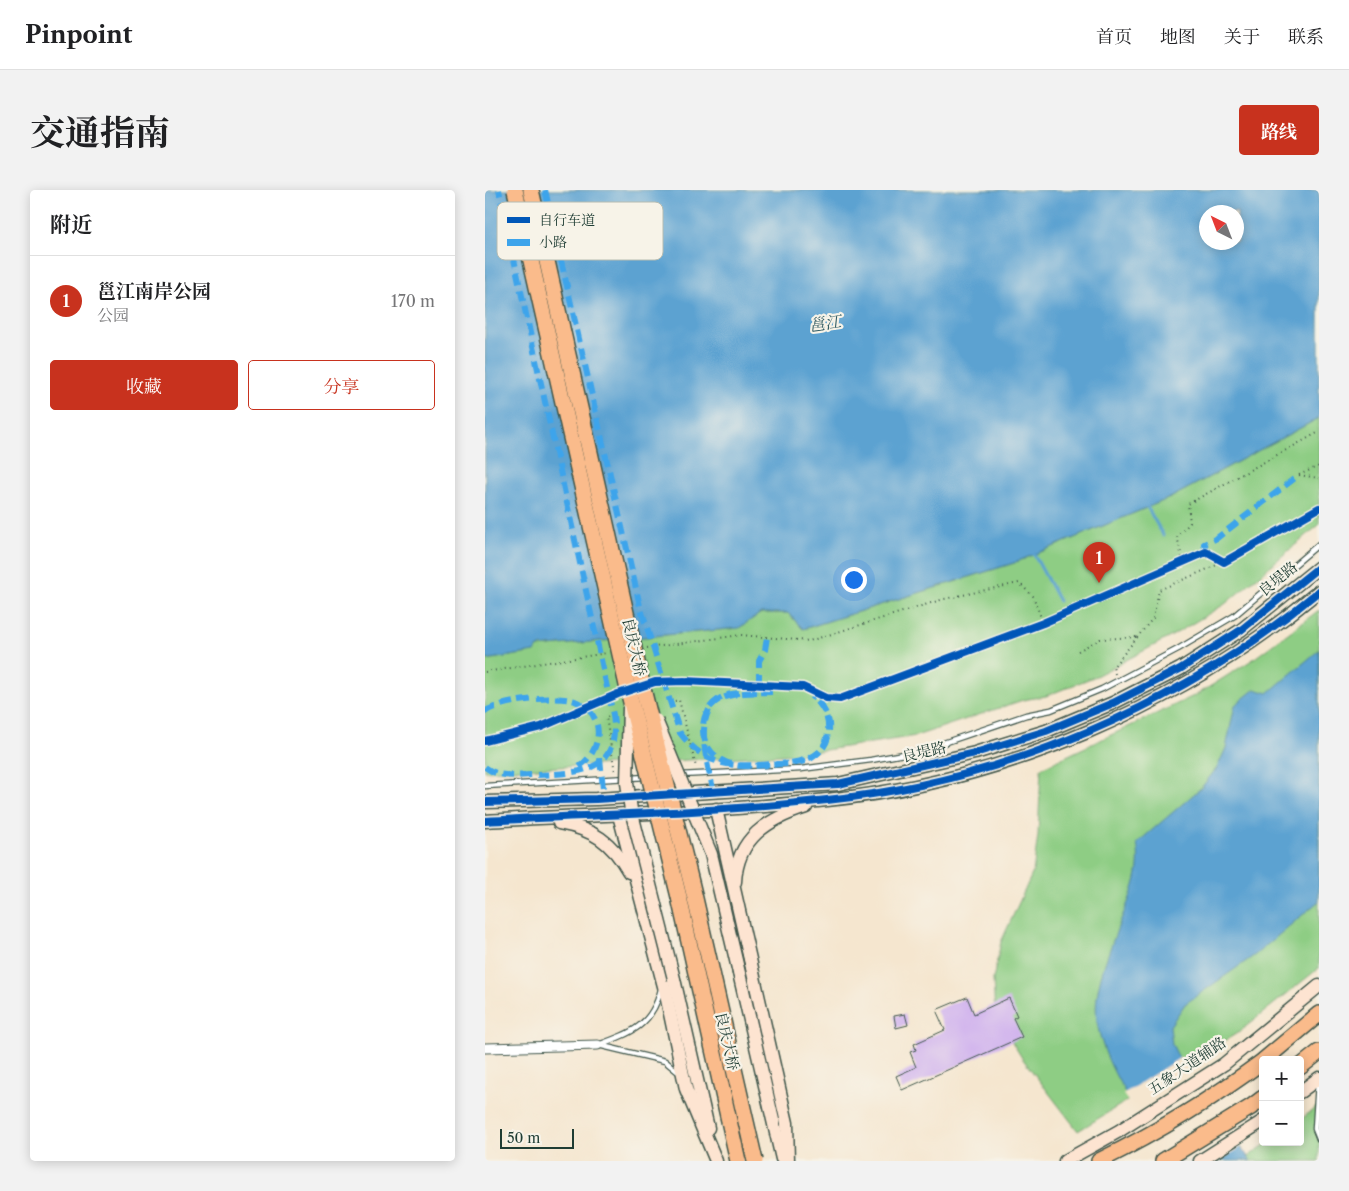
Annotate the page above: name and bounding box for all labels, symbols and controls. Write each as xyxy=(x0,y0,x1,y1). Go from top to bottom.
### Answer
text: Pinpoint xyxy=(25,20,132,49)
text: 首页 xyxy=(1096,26,1132,48)
text: 地图 xyxy=(1160,26,1196,48)
text: 关于 xyxy=(1224,26,1260,48)
text: 联系 xyxy=(1288,26,1324,48)
button: 路线 xyxy=(1239,105,1319,155)
text: 交通指南 xyxy=(30,111,170,154)
legend xyxy=(497,202,663,260)
north arrow xyxy=(1199,205,1244,250)
text: 自行车道 xyxy=(539,211,595,229)
text: 附近 xyxy=(50,212,92,237)
text: 小路 xyxy=(539,233,567,251)
text: 邕江南岸公园 xyxy=(97,280,211,303)
text: 1 xyxy=(62,291,70,311)
text: 170 m xyxy=(391,291,435,311)
text: 公园 xyxy=(97,305,129,325)
water label: 邕江 xyxy=(808,311,844,335)
button: 收藏 xyxy=(50,360,238,410)
button: 分享 xyxy=(248,360,435,410)
pin: 1 xyxy=(1083,542,1115,583)
street label: 良堤路 xyxy=(1254,557,1301,600)
your location xyxy=(841,567,867,593)
street label: 良庆大桥 xyxy=(618,616,650,678)
street label: 良堤路 xyxy=(900,737,948,766)
street label: 良庆大桥 xyxy=(711,1010,743,1072)
street label: 五象大道辅路 xyxy=(1144,1033,1229,1099)
map controls xyxy=(1259,1056,1304,1146)
button: + xyxy=(1259,1056,1304,1101)
button: − xyxy=(1259,1101,1304,1146)
scale bar xyxy=(500,1126,574,1149)
text: 50 m xyxy=(507,1129,540,1147)

